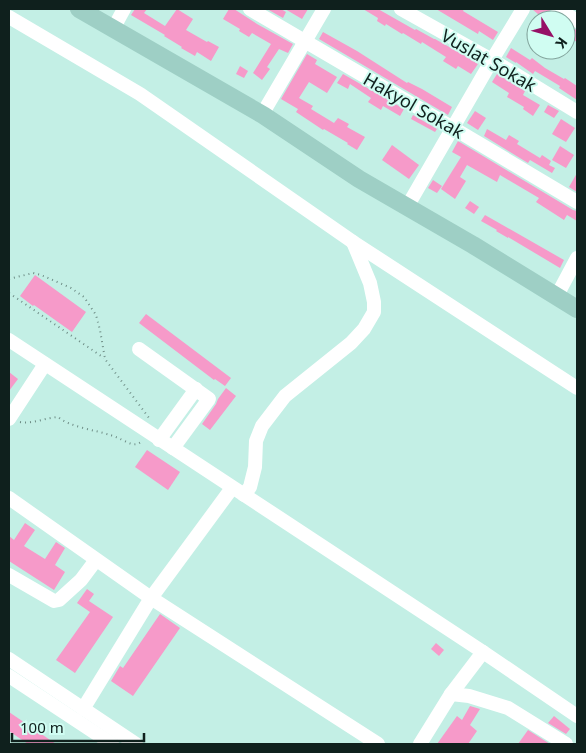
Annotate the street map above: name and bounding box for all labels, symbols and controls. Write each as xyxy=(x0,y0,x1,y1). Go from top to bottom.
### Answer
north arrow xyxy=(526,10,576,60)
street label: Vuslat Sokak xyxy=(437,23,541,97)
text: K xyxy=(551,34,572,53)
street label: Hakyol Sokak xyxy=(359,66,469,144)
scale bar xyxy=(12,710,145,742)
text: 100 m xyxy=(20,717,64,737)

